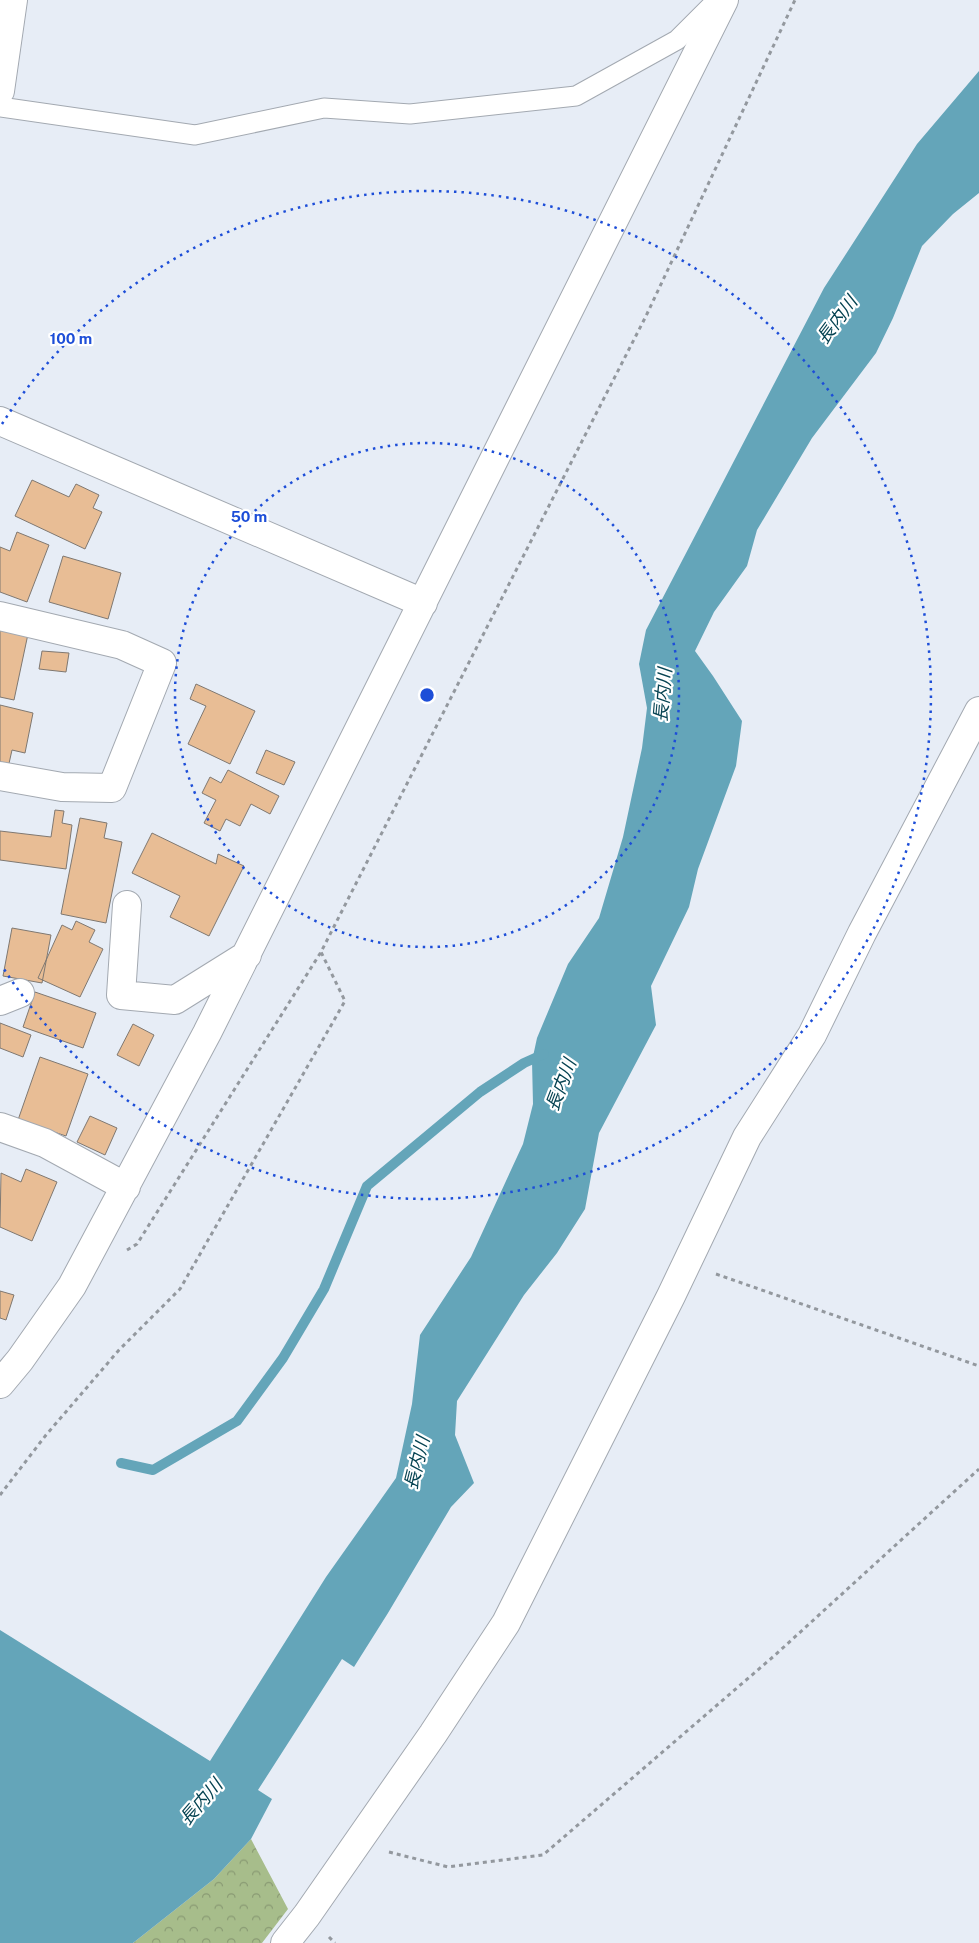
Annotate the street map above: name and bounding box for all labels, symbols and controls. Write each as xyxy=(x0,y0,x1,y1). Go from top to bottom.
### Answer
water label: 長内川 xyxy=(812,290,862,348)
text: 100 m xyxy=(50,330,92,347)
text: 50 m xyxy=(231,508,267,525)
water label: 長内川 xyxy=(650,665,675,723)
centre of rings xyxy=(418,686,436,704)
water label: 長内川 xyxy=(541,1054,581,1114)
water label: 長内川 xyxy=(400,1432,434,1492)
water label: 長内川 xyxy=(175,1773,228,1829)

